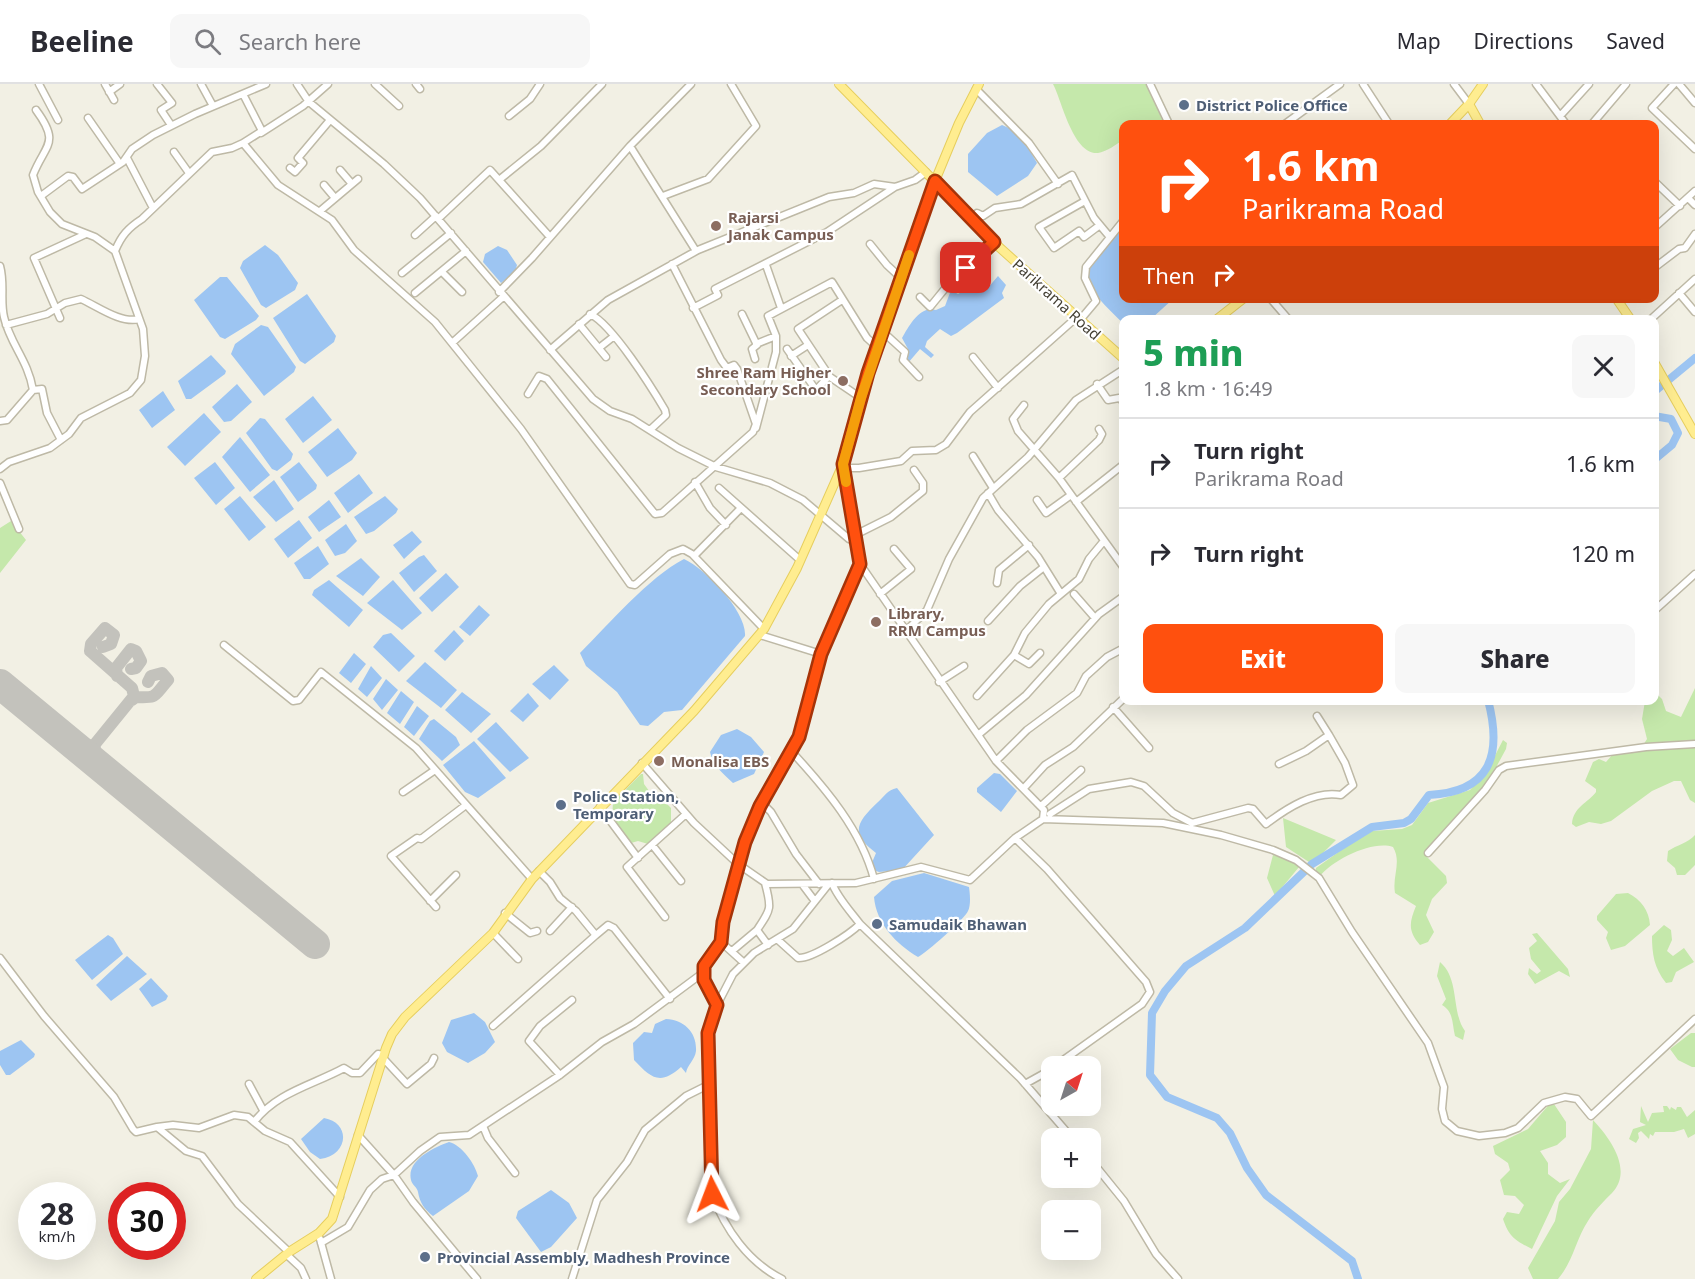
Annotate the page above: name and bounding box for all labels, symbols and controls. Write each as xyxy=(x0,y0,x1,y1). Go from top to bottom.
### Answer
search box xyxy=(170,14,590,68)
text: Beeline xyxy=(30,22,134,60)
icon: search xyxy=(191,25,224,58)
text: Search here xyxy=(239,26,361,56)
text: Map xyxy=(1397,27,1441,55)
text: Directions xyxy=(1474,27,1573,55)
text: Saved xyxy=(1606,27,1665,55)
place label: District Police Office xyxy=(1196,95,1348,115)
marker: District Police Office xyxy=(1177,98,1191,112)
text: 1.6 km xyxy=(1242,136,1380,193)
icon: right xyxy=(1143,144,1221,222)
text: Parikrama Road xyxy=(1242,190,1444,227)
place label: Rajarsi Janak Campus xyxy=(726,207,834,244)
marker: Rajarsi Janak Campus xyxy=(709,219,723,233)
pin xyxy=(940,242,991,293)
icon: arrive xyxy=(949,251,982,284)
street label: Parikrama Road xyxy=(1009,254,1105,344)
icon: right xyxy=(1207,258,1240,291)
text: Then xyxy=(1143,260,1195,290)
text: 5 min xyxy=(1143,328,1244,377)
button: close xyxy=(1572,335,1635,398)
place label: Shree Ram Higher Secondary School xyxy=(697,362,831,399)
marker: Shree Ram Higher Secondary School xyxy=(836,374,850,388)
text: 1.8 km · 16:49 xyxy=(1143,375,1273,402)
text: Turn right xyxy=(1194,435,1304,465)
icon: right xyxy=(1143,447,1176,480)
text: 1.6 km xyxy=(1566,448,1635,478)
text: Parikrama Road xyxy=(1194,465,1344,492)
icon: right xyxy=(1143,537,1176,570)
text: Turn right xyxy=(1194,538,1304,568)
text: 120 m xyxy=(1571,538,1635,568)
place label: Library, RRM Campus xyxy=(888,603,986,640)
marker: Library, RRM Campus xyxy=(869,615,883,629)
button: Exit xyxy=(1143,624,1383,693)
button: Share xyxy=(1395,624,1635,693)
place label: Monalisa EBS xyxy=(671,751,769,771)
marker: Monalisa EBS xyxy=(652,754,666,768)
place label: Police Station, Temporary xyxy=(573,786,679,823)
marker: Police Station, Temporary xyxy=(554,798,568,812)
place label: Samudaik Bhawan xyxy=(889,914,1027,934)
marker: Samudaik Bhawan xyxy=(870,917,884,931)
north arrow xyxy=(1041,1056,1101,1116)
map controls xyxy=(1041,1056,1101,1260)
button: + xyxy=(1041,1128,1101,1188)
position arrow xyxy=(680,1162,744,1226)
speed limit sign: 30 xyxy=(108,1182,186,1260)
text: 28 xyxy=(40,1193,74,1234)
button: − xyxy=(1041,1200,1101,1260)
text: km/h xyxy=(39,1226,75,1246)
place label: Provincial Assembly, Madhesh Province xyxy=(437,1247,730,1267)
marker: Provincial Assembly, Madhesh Province xyxy=(418,1250,432,1264)

